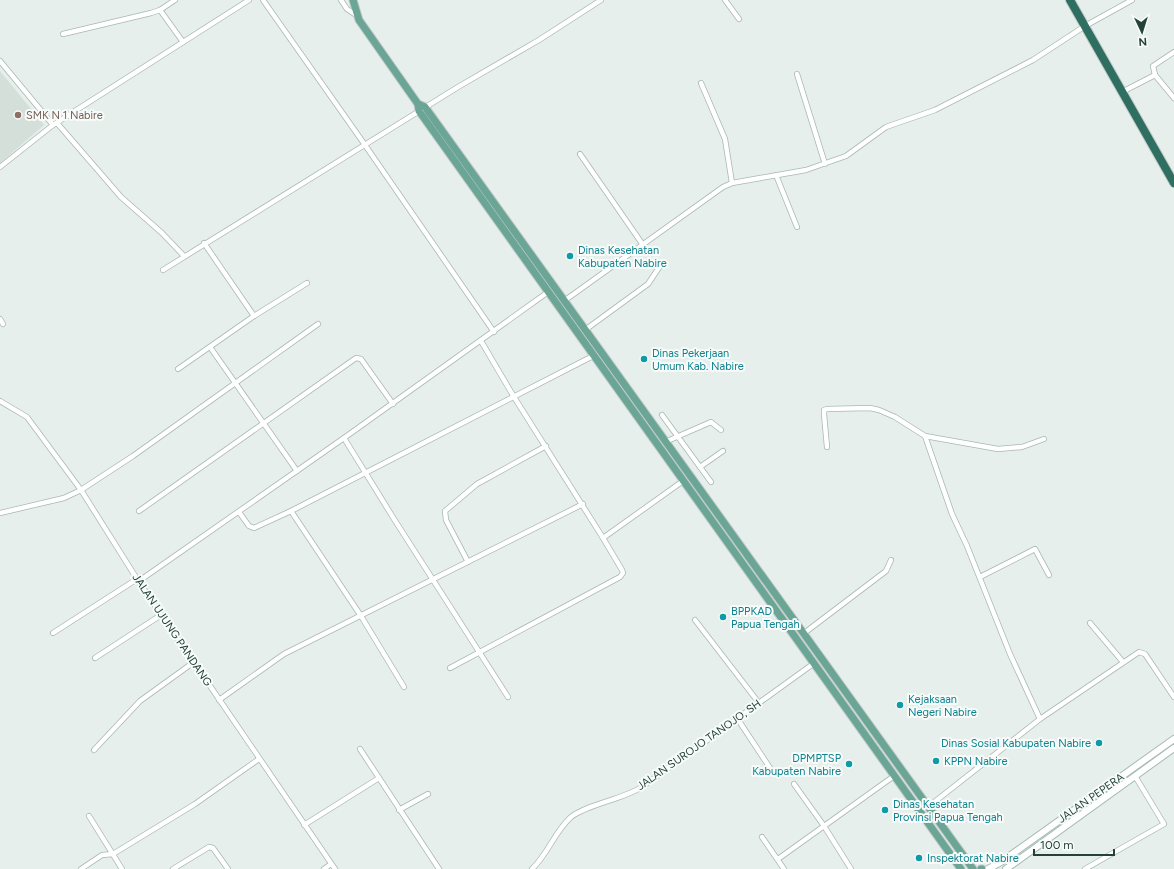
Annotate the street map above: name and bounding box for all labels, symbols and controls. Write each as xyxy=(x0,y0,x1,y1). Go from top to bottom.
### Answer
north arrow xyxy=(1122,12,1162,52)
text: N xyxy=(1138,35,1147,48)
place label: SMK N 1 Nabire xyxy=(26,109,103,122)
marker: SMK N 1 Nabire xyxy=(13,110,23,120)
place label: Dinas Kesehatan Kabupaten Nabire xyxy=(578,244,667,270)
marker: Dinas Kesehatan Kabupaten Nabire xyxy=(565,251,575,261)
place label: Dinas Pekerjaan Umum Kab. Nabire xyxy=(652,347,744,373)
marker: Dinas Pekerjaan Umum Kab. Nabire xyxy=(639,354,649,364)
street label: JALAN UJUNG PANDANG xyxy=(130,571,214,689)
place label: BPPKAD Papua Tengah xyxy=(731,605,800,631)
marker: BPPKAD Papua Tengah xyxy=(718,612,728,622)
place label: Kejaksaan Negeri Nabire xyxy=(908,693,977,719)
street label: JALAN SUROJO TANOJO, SH xyxy=(634,697,764,793)
marker: Kejaksaan Negeri Nabire xyxy=(895,700,905,710)
place label: Dinas Sosial Kabupaten Nabire xyxy=(941,737,1091,750)
marker: Dinas Sosial Kabupaten Nabire xyxy=(1094,738,1104,748)
place label: DPMPTSP Kabupaten Nabire xyxy=(752,752,842,778)
place label: KPPN Nabire xyxy=(944,755,1008,768)
marker: KPPN Nabire xyxy=(931,756,941,766)
marker: DPMPTSP Kabupaten Nabire xyxy=(844,759,854,769)
street label: JALAN PEPERA xyxy=(1055,770,1127,826)
place label: Dinas Kesehatan Provinsi Papua Tengah xyxy=(893,798,1003,824)
marker: Dinas Kesehatan Provinsi Papua Tengah xyxy=(880,805,890,815)
scale bar xyxy=(1034,831,1114,857)
text: 100 m xyxy=(1040,838,1074,852)
place label: Inspektorat Nabire xyxy=(927,852,1019,865)
marker: Inspektorat Nabire xyxy=(914,853,924,863)

